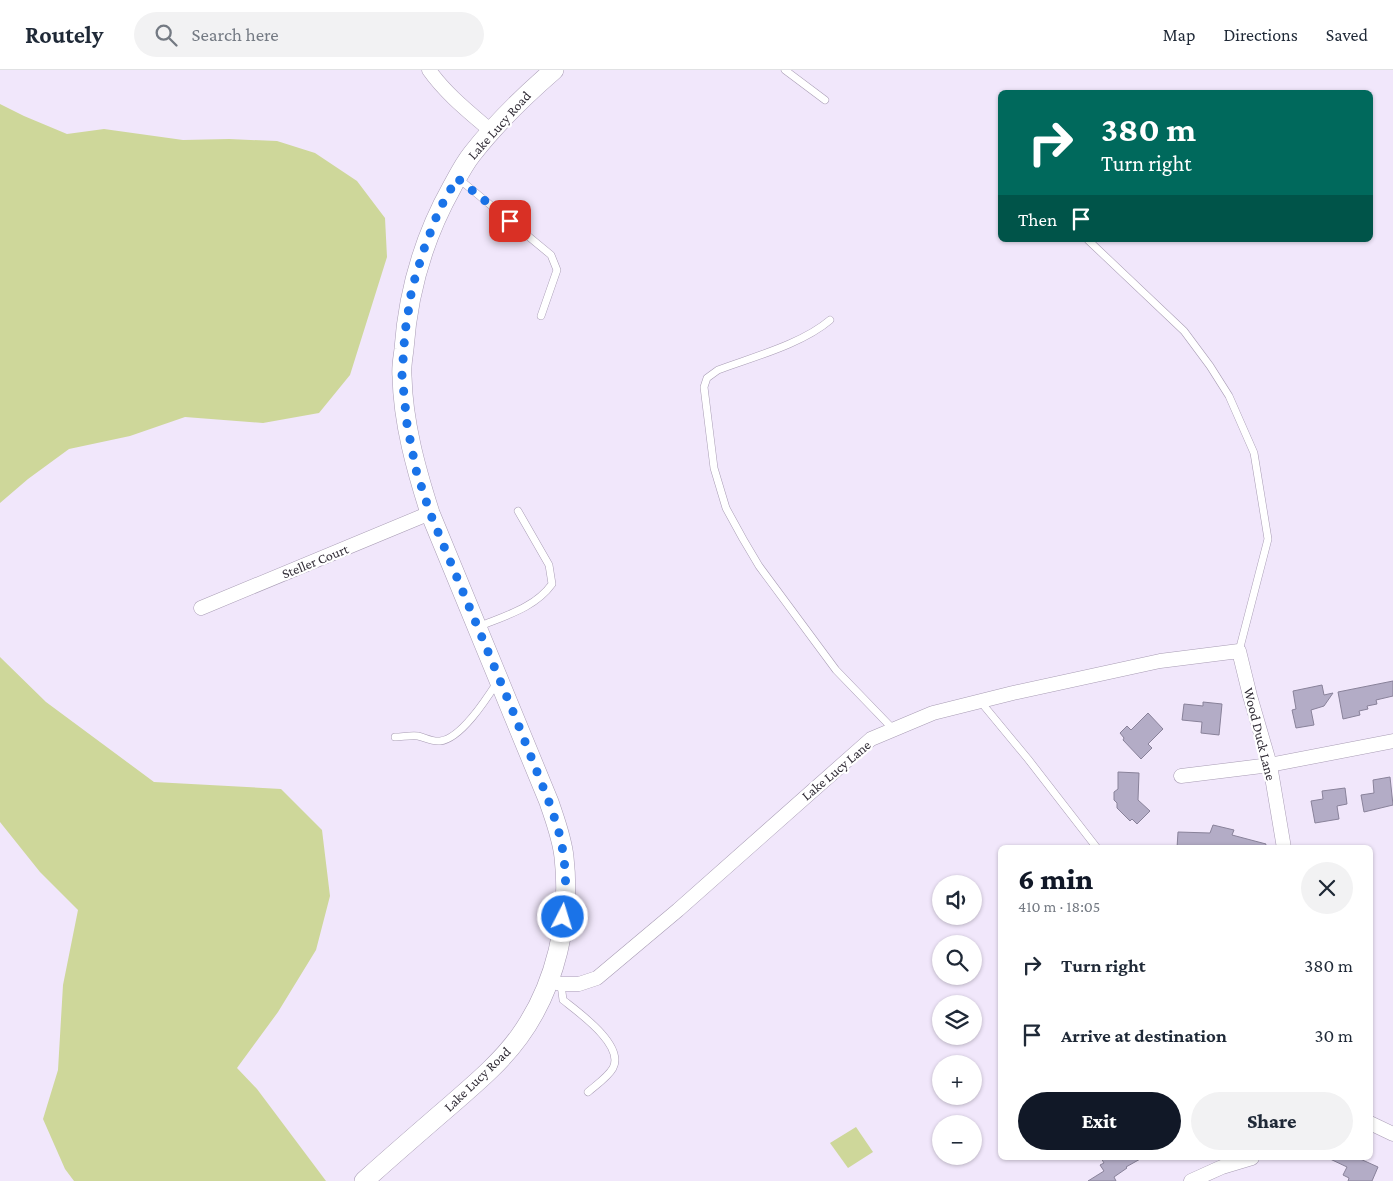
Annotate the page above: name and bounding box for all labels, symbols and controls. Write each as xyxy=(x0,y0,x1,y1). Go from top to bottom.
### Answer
search box xyxy=(134,12,484,57)
text: Routely xyxy=(25,21,104,48)
icon: search xyxy=(152,21,180,49)
text: Search here xyxy=(192,24,279,45)
text: Map xyxy=(1163,25,1195,45)
text: Directions xyxy=(1223,25,1298,45)
text: Saved xyxy=(1326,25,1368,45)
street label: Lake Lucy Road xyxy=(464,87,534,162)
icon: right xyxy=(1018,110,1083,175)
text: 380 m xyxy=(1101,110,1196,149)
text: Turn right xyxy=(1101,151,1192,176)
pin xyxy=(489,200,531,242)
icon: arrive xyxy=(1067,205,1095,233)
icon: arrive xyxy=(496,207,524,235)
text: Then xyxy=(1018,209,1057,230)
street label: Steller Court xyxy=(279,540,351,582)
street label: Wood Duck Lane xyxy=(1241,686,1279,782)
street label: Lake Lucy Lane xyxy=(798,736,874,804)
text: 6 min xyxy=(1018,862,1093,895)
button: close xyxy=(1301,862,1353,914)
map controls xyxy=(932,875,982,1165)
button: sound xyxy=(932,875,982,925)
position arrow xyxy=(536,890,588,942)
text: 410 m · 18:05 xyxy=(1018,898,1100,915)
button: search xyxy=(932,935,982,985)
icon: right xyxy=(1018,951,1046,979)
text: Turn right xyxy=(1061,955,1146,976)
text: 380 m xyxy=(1304,955,1353,976)
button: layers xyxy=(932,995,982,1045)
icon: arrive xyxy=(1018,1021,1046,1049)
text: Arrive at destination xyxy=(1061,1025,1227,1046)
text: 30 m xyxy=(1314,1025,1353,1046)
street label: Lake Lucy Road xyxy=(440,1043,514,1115)
button: + xyxy=(932,1055,982,1105)
button: Exit xyxy=(1018,1092,1181,1150)
button: Share xyxy=(1191,1092,1353,1150)
button: − xyxy=(932,1115,982,1165)

